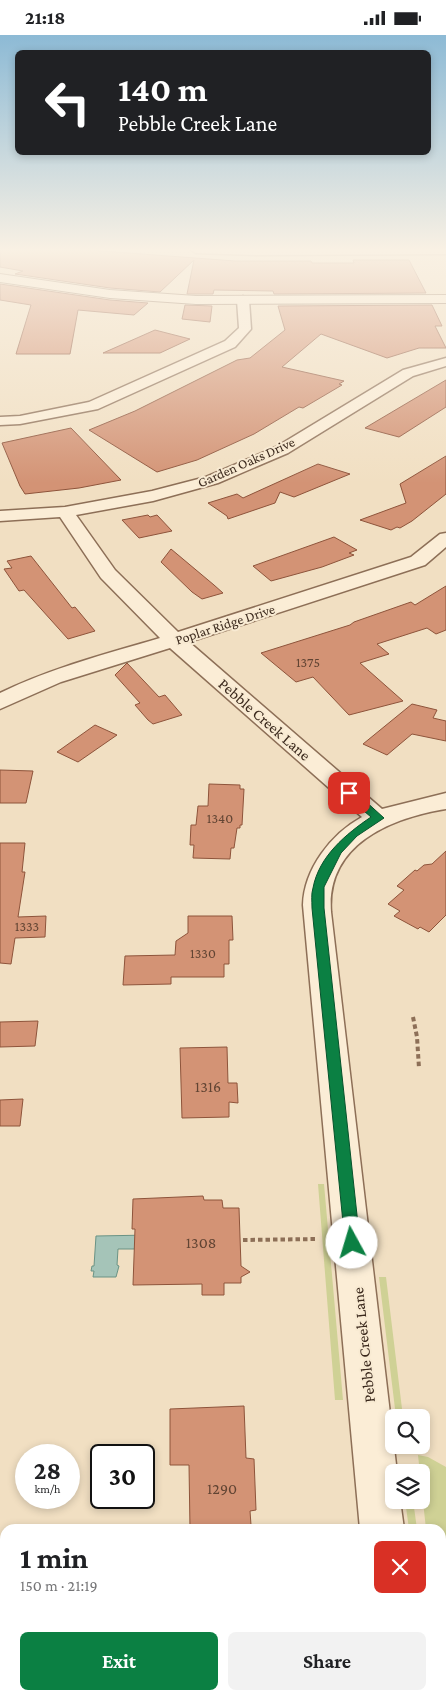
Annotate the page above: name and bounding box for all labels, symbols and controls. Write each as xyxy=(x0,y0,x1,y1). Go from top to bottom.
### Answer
text: 21:18 xyxy=(25,7,65,28)
icon: left xyxy=(35,70,100,135)
text: 140 m xyxy=(118,70,208,109)
text: Pebble Creek Lane xyxy=(118,111,277,136)
street label: Garden Oaks Drive xyxy=(195,433,297,491)
street label: Poplar Ridge Drive xyxy=(173,600,277,648)
house number: 1375 xyxy=(296,654,320,670)
street label: Pebble Creek Lane xyxy=(215,675,314,764)
pin xyxy=(328,772,370,814)
icon: arrive xyxy=(335,779,363,807)
house number: 1340 xyxy=(207,810,233,826)
house number: 1333 xyxy=(15,918,39,934)
house number: 1330 xyxy=(190,945,216,961)
house number: 1316 xyxy=(195,1078,221,1095)
position arrow xyxy=(325,1216,377,1268)
house number: 1308 xyxy=(186,1234,216,1251)
street label: Pebble Creek Lane xyxy=(349,1286,378,1403)
map controls xyxy=(385,1409,430,1509)
button: search xyxy=(385,1409,430,1454)
speed limit sign: 30 xyxy=(90,1444,155,1509)
text: 28 xyxy=(34,1457,61,1484)
button: layers xyxy=(385,1464,430,1509)
house number: 1290 xyxy=(207,1480,237,1497)
text: km/h xyxy=(35,1482,60,1496)
text: 1 min xyxy=(20,1541,88,1574)
button: close xyxy=(374,1541,426,1593)
text: 150 m · 21:19 xyxy=(20,1577,98,1594)
button: Exit xyxy=(20,1632,218,1690)
button: Share xyxy=(228,1632,426,1690)

